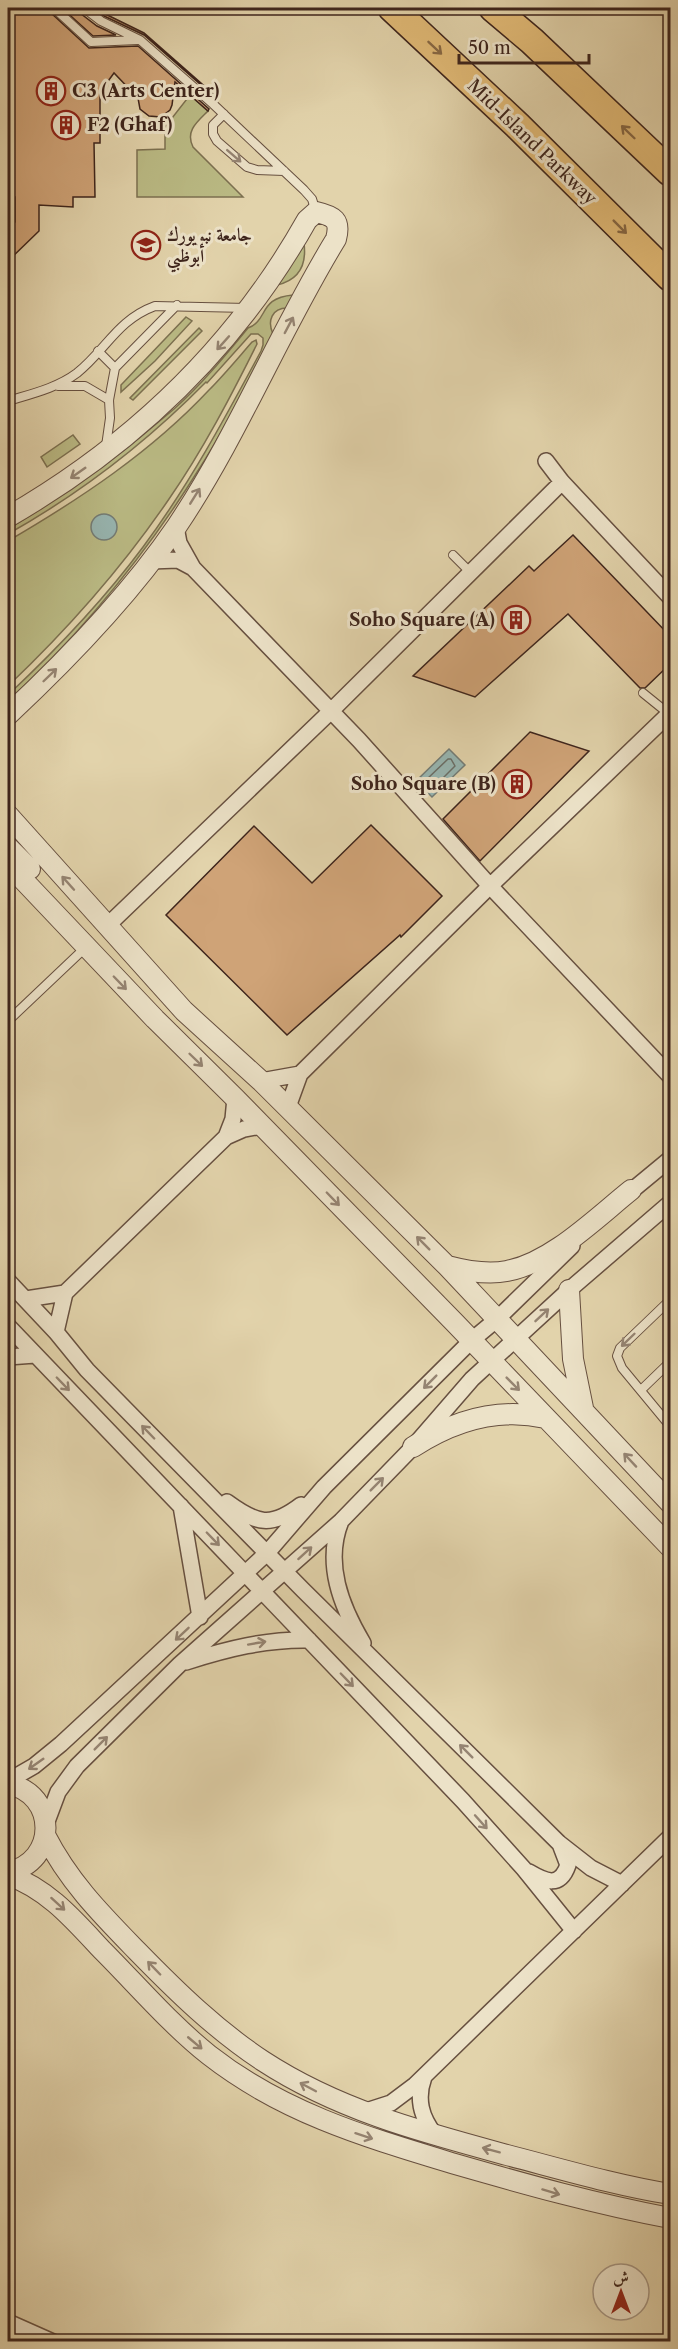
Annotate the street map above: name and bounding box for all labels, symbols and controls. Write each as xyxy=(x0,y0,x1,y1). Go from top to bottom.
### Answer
scale bar xyxy=(459,27,590,65)
text: 50 m xyxy=(468,37,511,59)
one-way arrow xyxy=(427,40,442,55)
building icon: C3 (Arts Center) xyxy=(35,75,67,107)
street label: Mid-Island Parkway xyxy=(463,75,602,210)
place label: C3 (Arts Center) xyxy=(72,80,219,102)
building icon: F2 (Ghaf) xyxy=(50,109,82,141)
place label: F2 (Ghaf) xyxy=(87,114,172,136)
one-way arrow xyxy=(621,125,636,139)
one-way arrow xyxy=(226,149,241,163)
one-way arrow xyxy=(612,220,627,235)
place label: جامعة نيويورك أبوظبي xyxy=(167,224,252,273)
school or university icon: جامعة نيويورك أبوظبي xyxy=(130,229,162,261)
one-way arrow xyxy=(283,317,295,334)
one-way arrow xyxy=(216,335,230,350)
one-way arrow xyxy=(70,467,87,479)
one-way arrow xyxy=(190,488,202,505)
building icon: Soho Square (A) xyxy=(500,604,532,636)
place label: Soho Square (A) xyxy=(349,609,495,631)
one-way arrow xyxy=(42,668,57,682)
building icon: Soho Square (B) xyxy=(501,768,533,800)
place label: Soho Square (B) xyxy=(351,773,496,795)
one-way arrow xyxy=(61,875,75,890)
one-way arrow xyxy=(113,976,127,991)
one-way arrow xyxy=(189,1053,204,1068)
one-way arrow xyxy=(326,1191,341,1206)
one-way arrow xyxy=(416,1236,431,1251)
one-way arrow xyxy=(534,1308,549,1322)
one-way arrow xyxy=(621,1333,636,1347)
one-way arrow xyxy=(423,1374,437,1389)
one-way arrow xyxy=(55,1376,70,1391)
one-way arrow xyxy=(505,1377,520,1392)
one-way arrow xyxy=(141,1424,155,1439)
one-way arrow xyxy=(623,1453,638,1468)
one-way arrow xyxy=(370,1477,384,1492)
one-way arrow xyxy=(205,1532,220,1547)
one-way arrow xyxy=(297,1546,312,1560)
one-way arrow xyxy=(174,1627,189,1641)
one-way arrow xyxy=(247,1637,266,1648)
one-way arrow xyxy=(340,1672,354,1687)
one-way arrow xyxy=(93,1735,108,1750)
one-way arrow xyxy=(459,1744,474,1759)
one-way arrow xyxy=(29,1758,45,1770)
one-way arrow xyxy=(474,1814,489,1829)
one-way arrow xyxy=(50,1897,65,1911)
one-way arrow xyxy=(147,1961,161,1976)
one-way arrow xyxy=(187,2036,203,2049)
one-way arrow xyxy=(299,2081,317,2092)
one-way arrow xyxy=(354,2131,373,2142)
one-way arrow xyxy=(482,2144,501,2156)
one-way arrow xyxy=(541,2187,560,2198)
north arrow xyxy=(591,2262,651,2322)
text: ش xyxy=(613,2267,629,2287)

